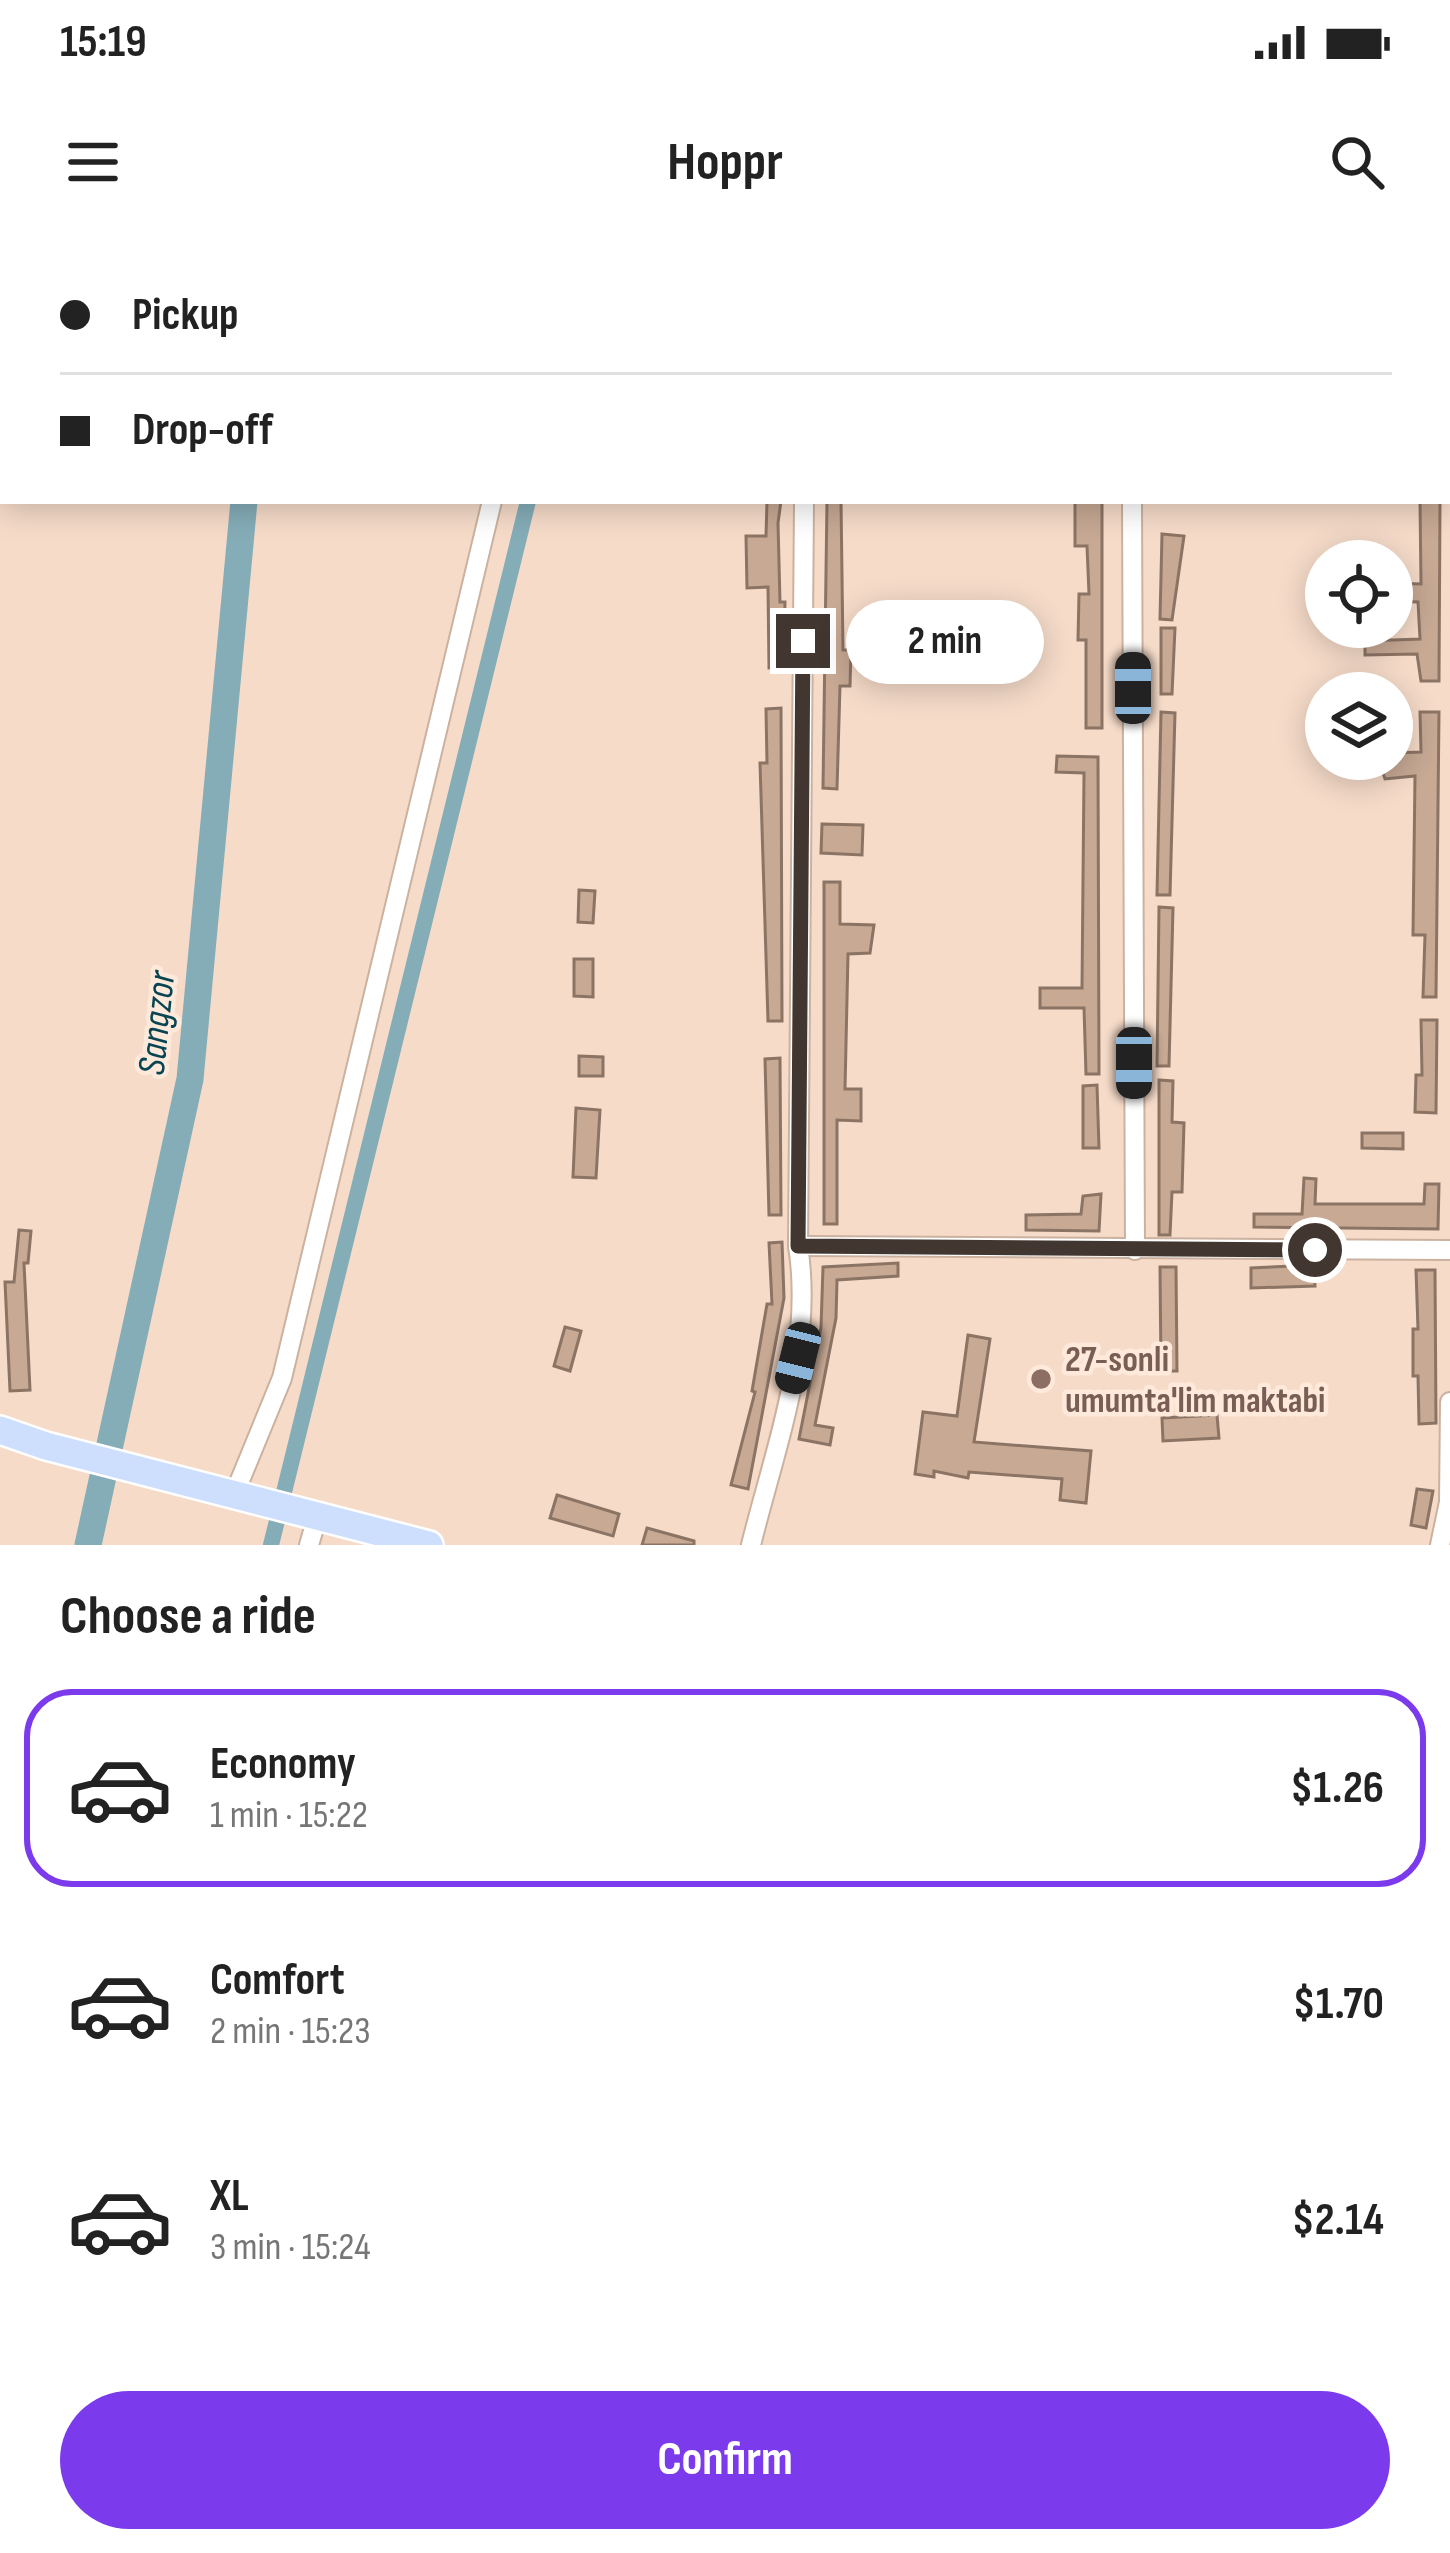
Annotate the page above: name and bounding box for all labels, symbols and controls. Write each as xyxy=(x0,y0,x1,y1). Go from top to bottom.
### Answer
text: 15:19 xyxy=(60,15,147,70)
icon: menu xyxy=(60,129,126,195)
icon: search xyxy=(1324,129,1390,195)
text: Hoppr xyxy=(667,130,783,195)
text: Pickup xyxy=(132,288,239,343)
text: Drop-off xyxy=(132,403,273,458)
map controls xyxy=(1305,540,1413,780)
button: locate xyxy=(1305,540,1413,648)
callout: 2 min xyxy=(845,599,1043,683)
route end xyxy=(776,614,830,668)
text: 2 min xyxy=(908,618,982,665)
car xyxy=(1115,652,1151,724)
button: layers xyxy=(1305,672,1413,780)
water label: Sangzor xyxy=(129,967,187,1078)
car xyxy=(1116,1027,1152,1099)
route start xyxy=(1288,1223,1342,1277)
car xyxy=(772,1319,824,1397)
place label: 27-sonli umumta'lim maktabi xyxy=(1065,1339,1325,1423)
marker: 27-sonli umumta'lim maktabi xyxy=(1028,1366,1054,1392)
text: Choose a ride xyxy=(60,1584,316,1649)
icon: car xyxy=(66,1734,174,1842)
text: Economy xyxy=(210,1737,356,1792)
text: $1.26 xyxy=(1290,1761,1384,1816)
text: 1 min · 15:22 xyxy=(210,1792,368,1839)
icon: car xyxy=(66,1950,174,2058)
text: Comfort xyxy=(210,1953,345,2008)
text: $1.70 xyxy=(1293,1977,1384,2032)
text: 2 min · 15:23 xyxy=(210,2008,371,2055)
icon: car xyxy=(66,2166,174,2274)
text: XL xyxy=(210,2169,249,2224)
text: $2.14 xyxy=(1292,2193,1384,2248)
text: 3 min · 15:24 xyxy=(210,2224,371,2271)
button: Confirm xyxy=(60,2391,1390,2529)

